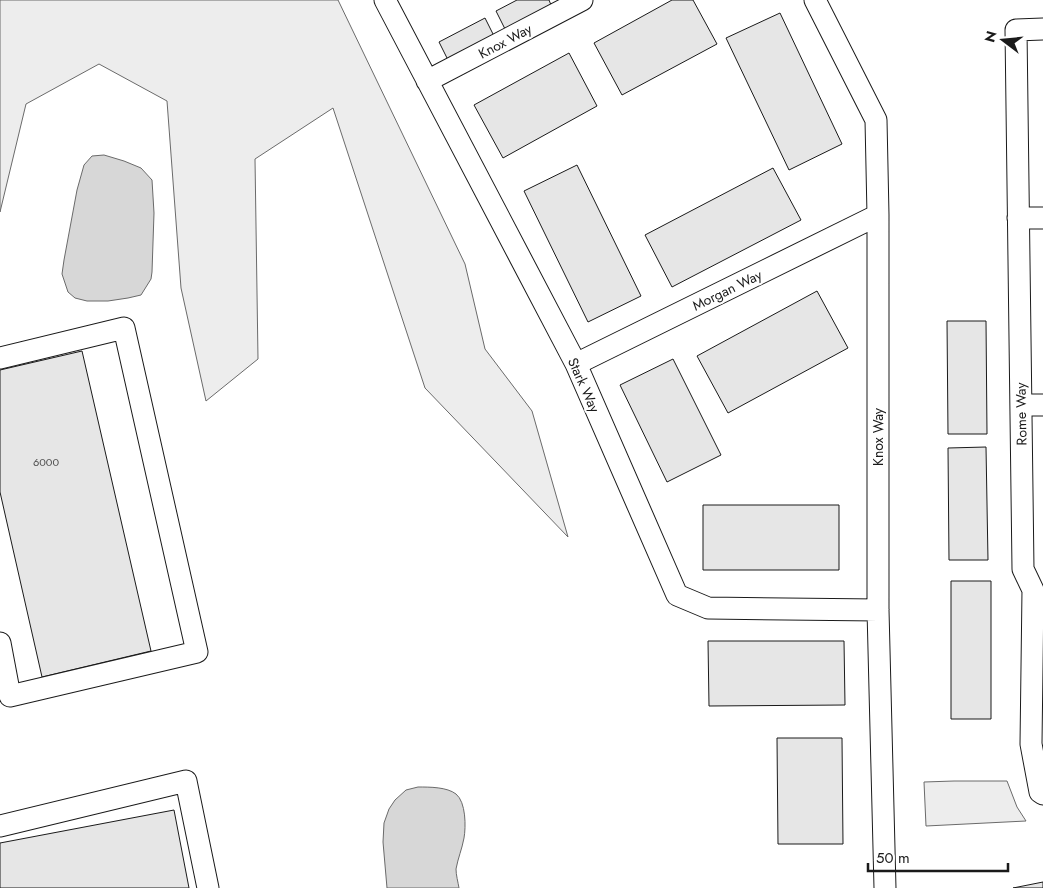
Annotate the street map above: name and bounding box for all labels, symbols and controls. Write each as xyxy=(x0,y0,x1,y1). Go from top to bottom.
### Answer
north arrow xyxy=(978,15,1028,65)
street label: Knox Way xyxy=(475,18,536,63)
text: N xyxy=(979,28,1002,45)
street label: Morgan Way xyxy=(689,264,766,315)
street label: Stark Way xyxy=(563,354,605,416)
street label: Rome Way xyxy=(1010,381,1032,446)
street label: Knox Way xyxy=(868,407,888,466)
house number: 6000 xyxy=(33,454,59,470)
scale bar xyxy=(868,840,1008,872)
text: 50 m xyxy=(876,847,910,869)

